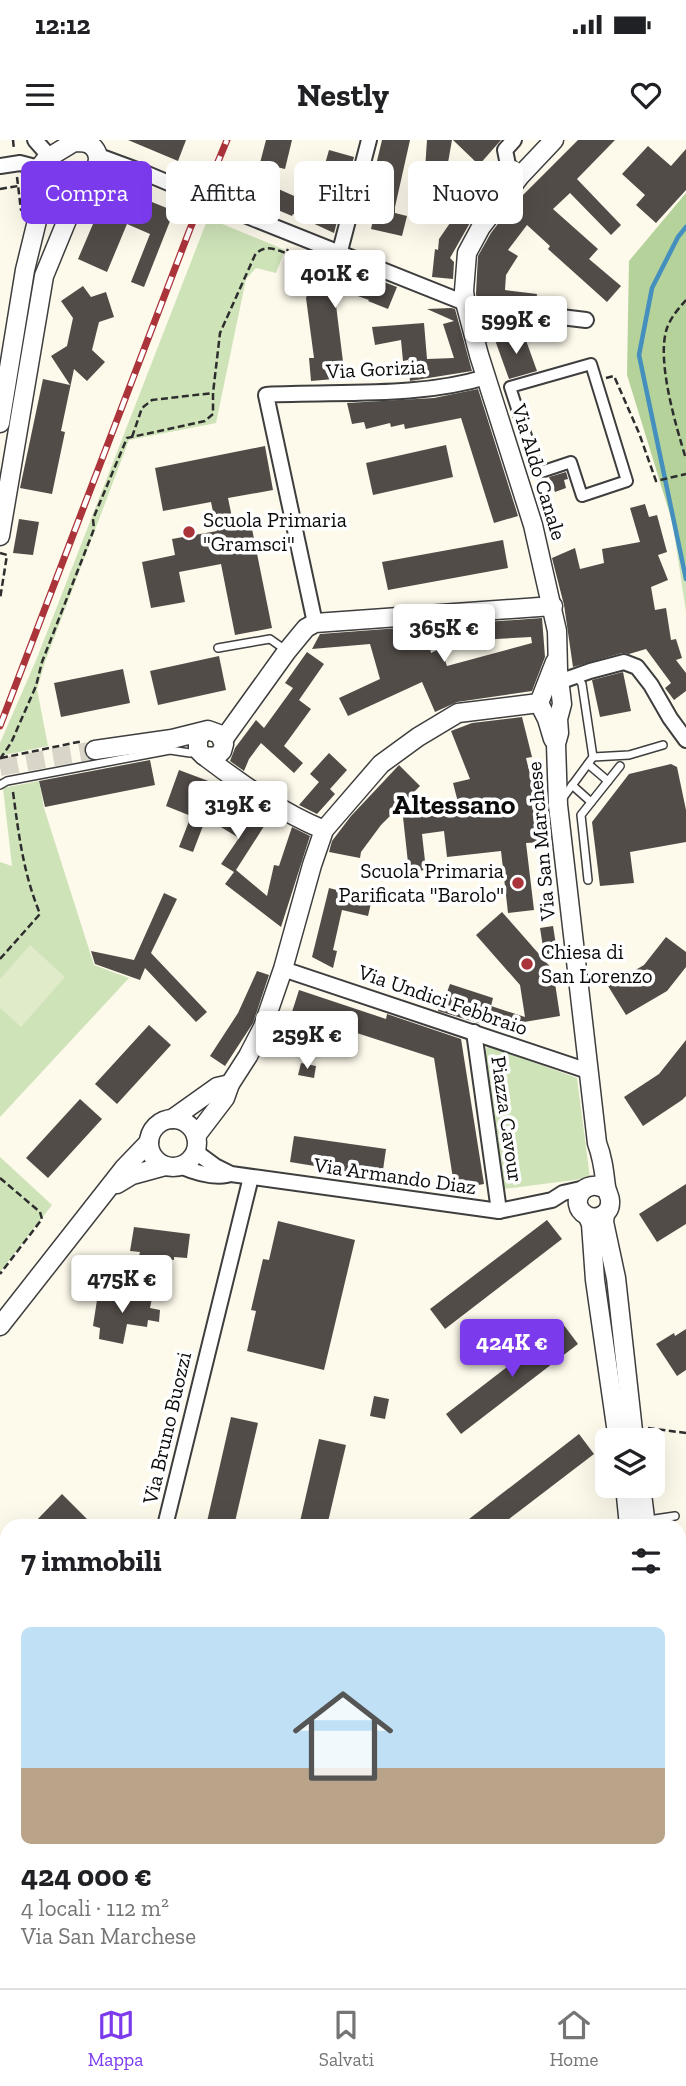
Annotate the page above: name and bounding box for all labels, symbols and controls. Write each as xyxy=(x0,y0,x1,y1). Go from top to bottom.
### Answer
text: 12:12 xyxy=(35,9,90,41)
icon: menu xyxy=(21,76,59,114)
text: Nestly xyxy=(297,76,389,114)
icon: heart xyxy=(627,76,665,114)
chip: Compra xyxy=(21,161,152,224)
chip: Affitta xyxy=(166,161,280,224)
chip: Filtri xyxy=(294,161,394,224)
chip: Nuovo xyxy=(408,161,523,224)
pin: 401K € xyxy=(278,250,392,310)
text: 401K € xyxy=(300,259,370,287)
pin: 599K € xyxy=(459,296,573,356)
text: 599K € xyxy=(481,305,551,333)
street label: Via Gorizia xyxy=(325,353,426,384)
street label: Via Aldo Canale xyxy=(507,400,572,543)
place label: Scuola Primaria "Gramsci" xyxy=(203,507,347,556)
marker: Scuola Primaria "Gramsci" xyxy=(181,524,197,540)
pin: 365K € xyxy=(387,604,501,664)
text: 365K € xyxy=(409,613,479,641)
street label: Via San Marchese xyxy=(521,760,560,923)
pin: 319K € xyxy=(181,782,295,841)
district label: Altessano xyxy=(392,788,516,821)
text: 319K € xyxy=(204,790,272,818)
place label: Scuola Primaria Parificata "Barolo" xyxy=(339,858,504,907)
marker: Scuola Primaria Parificata "Barolo" xyxy=(510,875,526,891)
place label: Chiesa di San Lorenzo xyxy=(541,939,653,988)
marker: Chiesa di San Lorenzo xyxy=(519,956,535,972)
street label: Via Undici Febbraio xyxy=(354,958,531,1040)
pin: 259K € xyxy=(250,1012,364,1071)
text: 259K € xyxy=(272,1020,342,1048)
street label: Piazza Cavour xyxy=(486,1054,529,1184)
street label: Via Armando Diaz xyxy=(311,1152,478,1199)
pin: 475K € xyxy=(65,1256,179,1315)
text: 475K € xyxy=(87,1264,157,1292)
pin: 424K € xyxy=(455,1320,569,1379)
text: 424K € xyxy=(476,1328,548,1356)
street label: Via Bruno Buozzi xyxy=(137,1349,196,1507)
map controls xyxy=(595,1428,665,1498)
button: layers xyxy=(595,1428,665,1498)
icon: filters xyxy=(627,1542,665,1580)
text: 7 immobili xyxy=(21,1543,162,1579)
icon: home xyxy=(280,1673,406,1799)
text: 424 000 € xyxy=(21,1858,152,1894)
text: 4 locali · 112 m² xyxy=(21,1894,169,1922)
text: Via San Marchese xyxy=(21,1922,196,1950)
tab: Mappa xyxy=(88,2006,143,2071)
tab: Salvati xyxy=(319,2006,374,2071)
tab: Home xyxy=(549,2006,598,2071)

